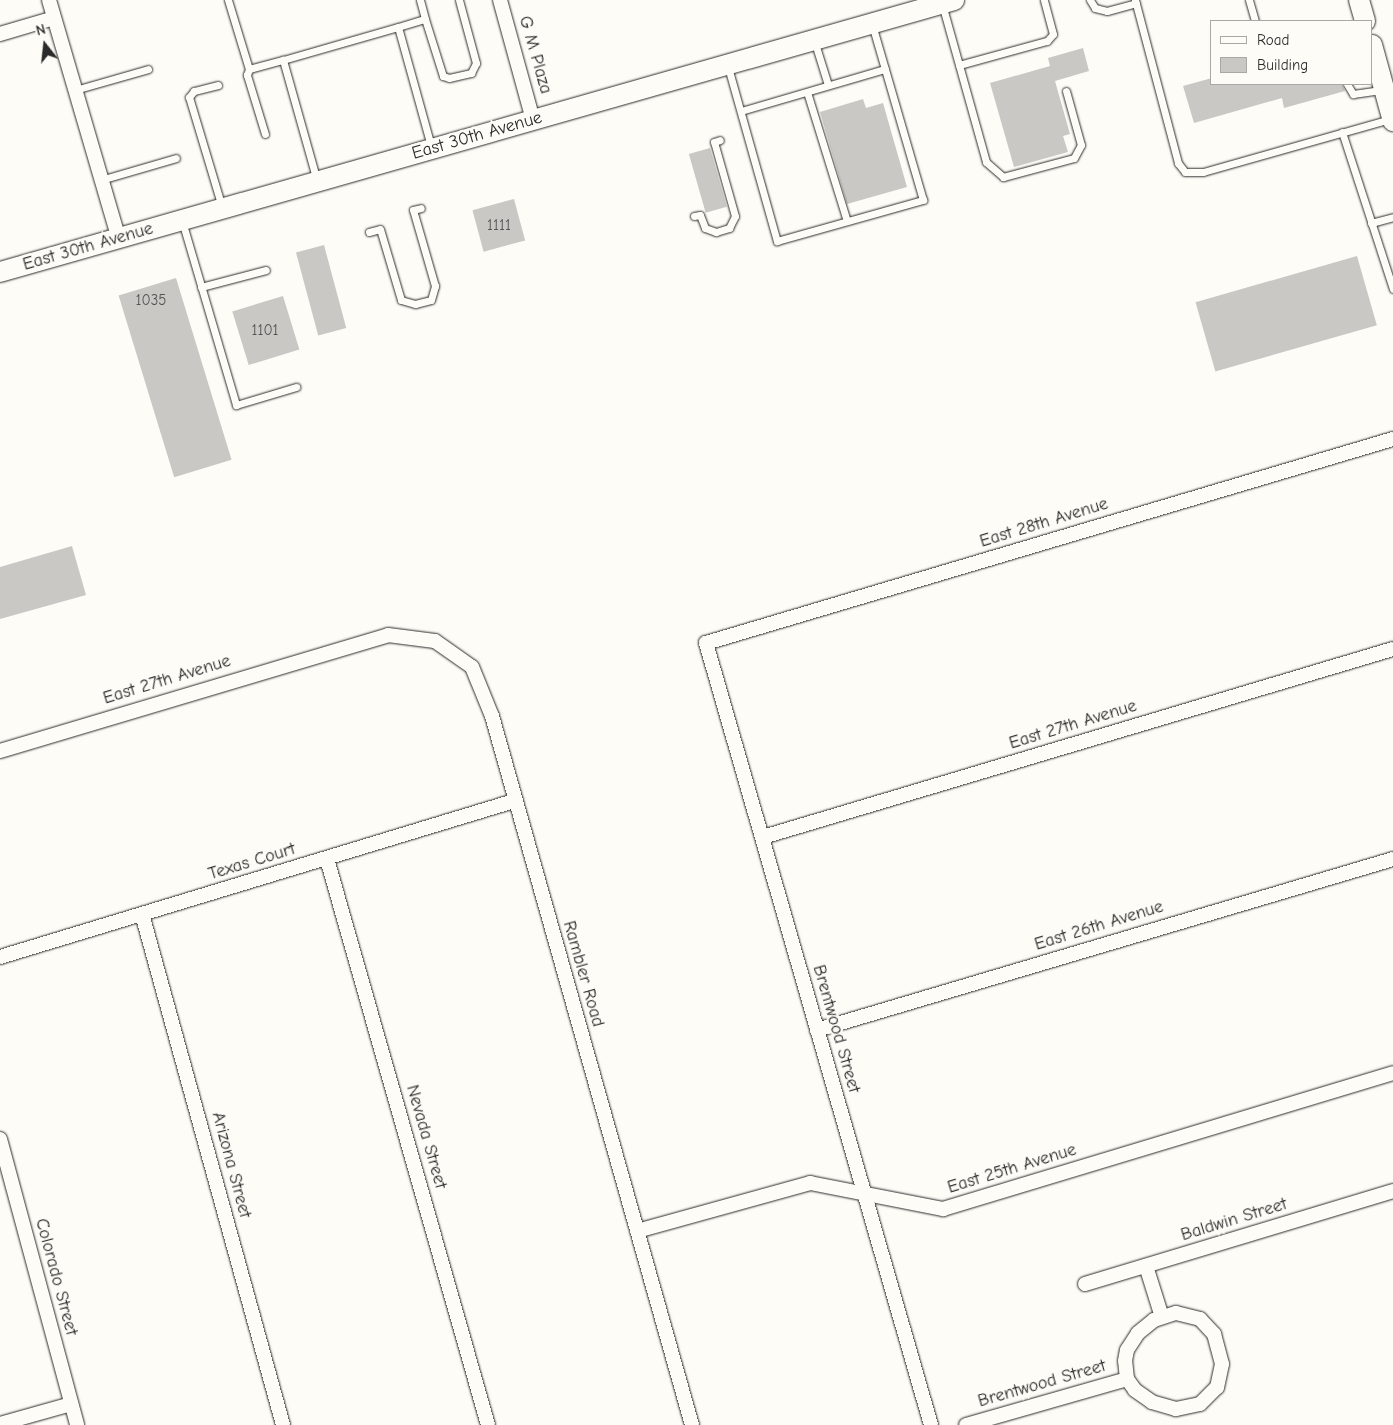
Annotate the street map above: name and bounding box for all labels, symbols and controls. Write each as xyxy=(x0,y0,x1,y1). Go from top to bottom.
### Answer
street label: G M Plaza xyxy=(514,14,556,96)
north arrow xyxy=(20,20,70,70)
legend xyxy=(1210,20,1373,85)
text: N xyxy=(34,21,47,40)
text: Road xyxy=(1257,31,1289,49)
text: Building xyxy=(1257,56,1308,74)
street label: East 30th Avenue xyxy=(409,107,545,165)
house number: 1111 xyxy=(487,217,511,235)
street label: East 30th Avenue xyxy=(20,218,156,276)
house number: 1035 xyxy=(136,292,166,310)
house number: 1101 xyxy=(252,322,278,340)
street label: East 28th Avenue xyxy=(977,493,1111,553)
street label: East 27th Avenue xyxy=(101,650,233,710)
street label: East 27th Avenue xyxy=(1007,695,1139,755)
street label: Texas Court xyxy=(206,839,298,885)
street label: East 26th Avenue xyxy=(1032,896,1166,956)
street label: Rambler Road xyxy=(558,918,608,1030)
street label: Brentwood Street xyxy=(807,962,865,1096)
street label: Nevada Street xyxy=(401,1082,451,1192)
street label: Arizona Street xyxy=(206,1110,256,1220)
street label: East 25th Avenue xyxy=(945,1139,1079,1199)
street label: Baldwin Street xyxy=(1178,1194,1290,1246)
street label: Colorado Street xyxy=(30,1216,82,1338)
street label: Brentwood Street xyxy=(975,1355,1109,1413)

